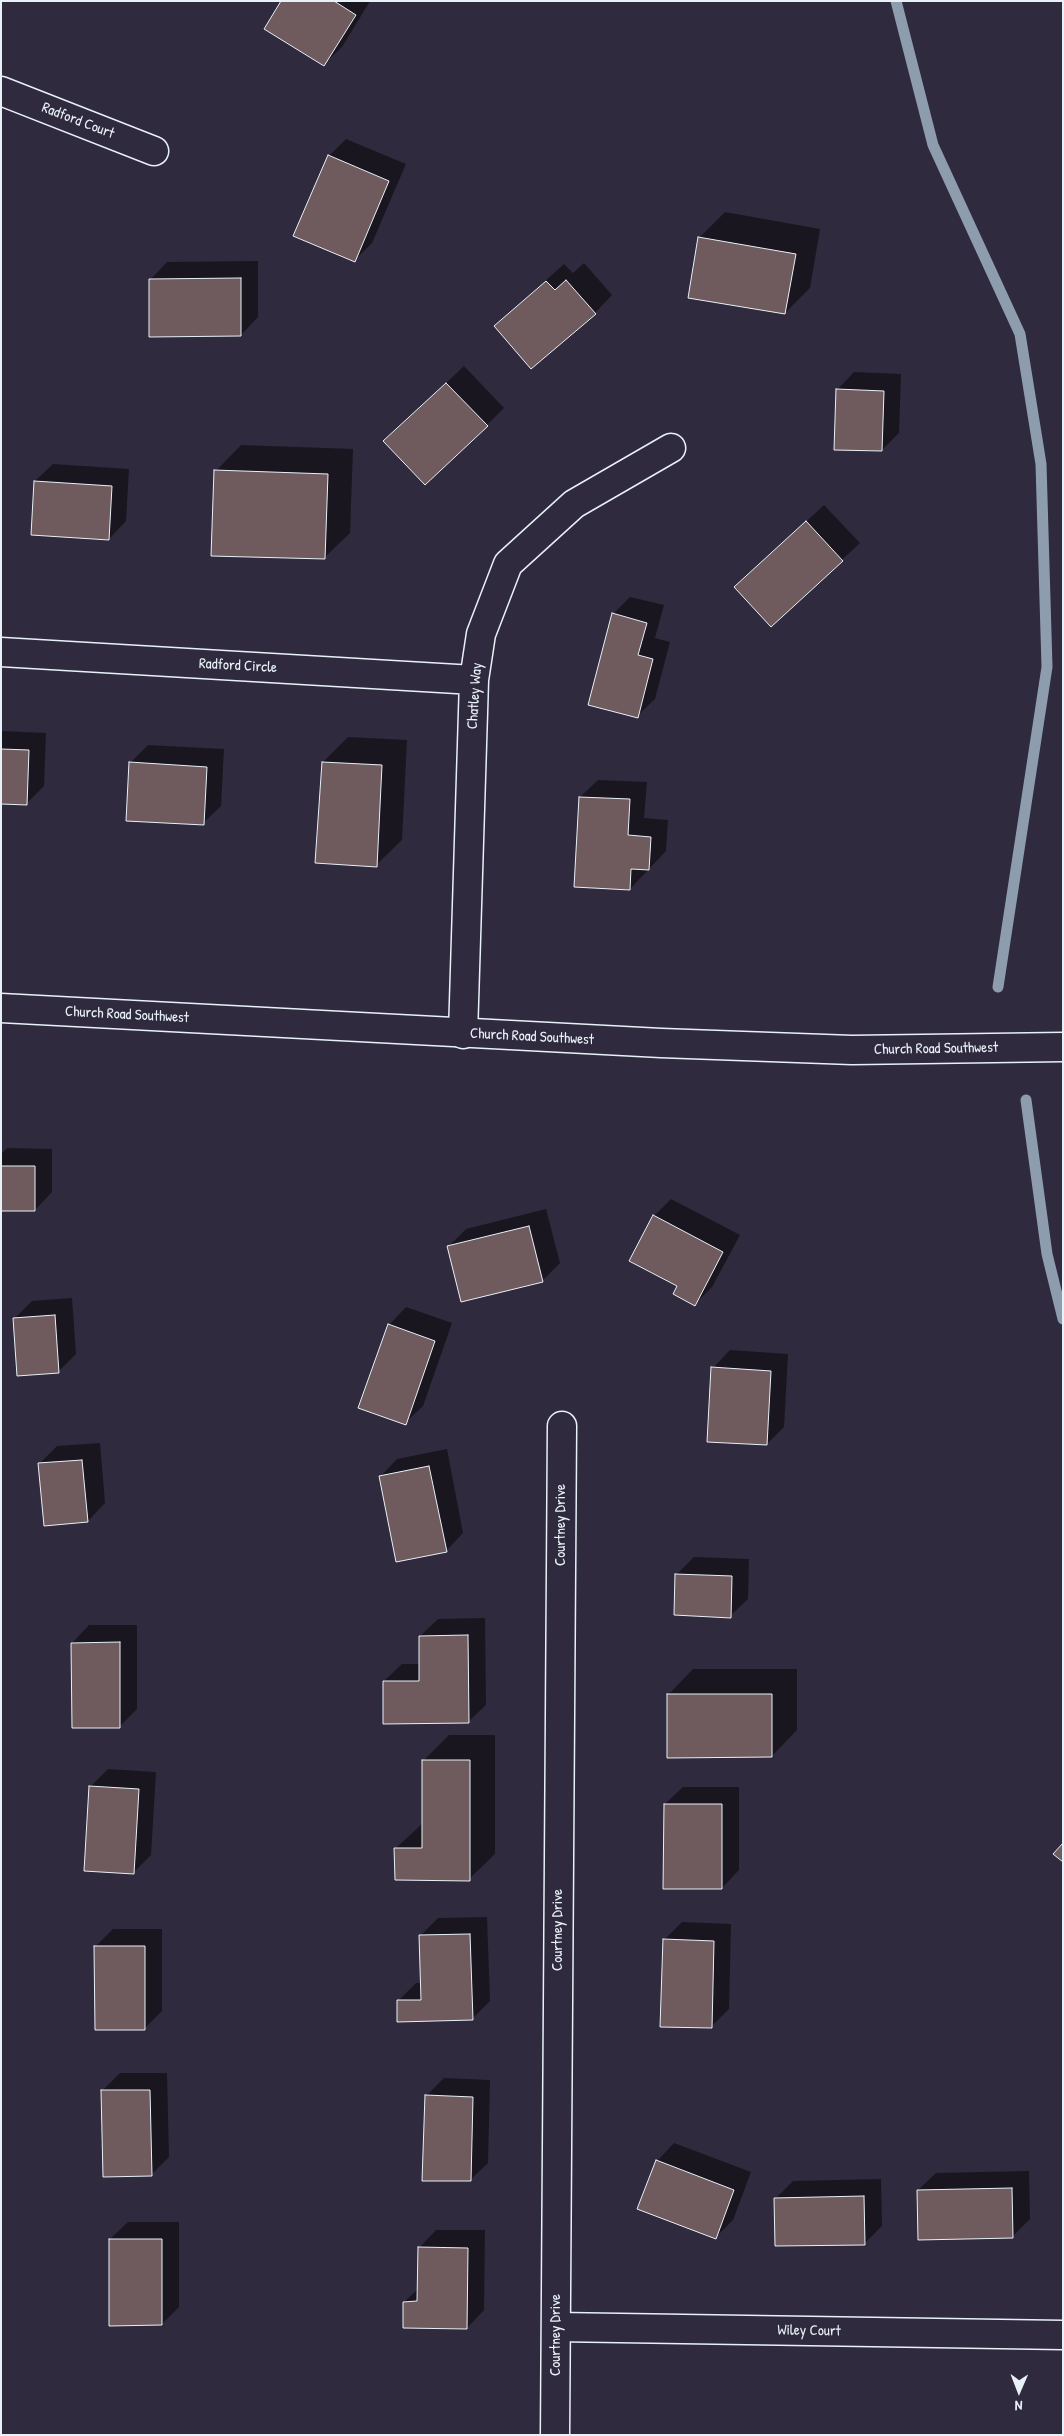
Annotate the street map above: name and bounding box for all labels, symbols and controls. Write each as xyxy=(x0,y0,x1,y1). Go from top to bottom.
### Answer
street label: Radford Court xyxy=(39,99,117,143)
street label: Radford Circle xyxy=(198,655,278,677)
street label: Chatley Way xyxy=(464,662,486,730)
street label: Church Road Southwest xyxy=(65,1003,189,1027)
street label: Church Road Southwest xyxy=(470,1025,594,1049)
street label: Church Road Southwest xyxy=(874,1039,998,1059)
street label: Courtney Drive xyxy=(552,1484,570,1566)
street label: Courtney Drive xyxy=(549,1889,567,1971)
street label: Courtney Drive xyxy=(547,2294,565,2376)
street label: Wiley Court xyxy=(777,2321,841,2341)
north arrow xyxy=(994,2366,1044,2416)
text: N xyxy=(1015,2397,1023,2416)

